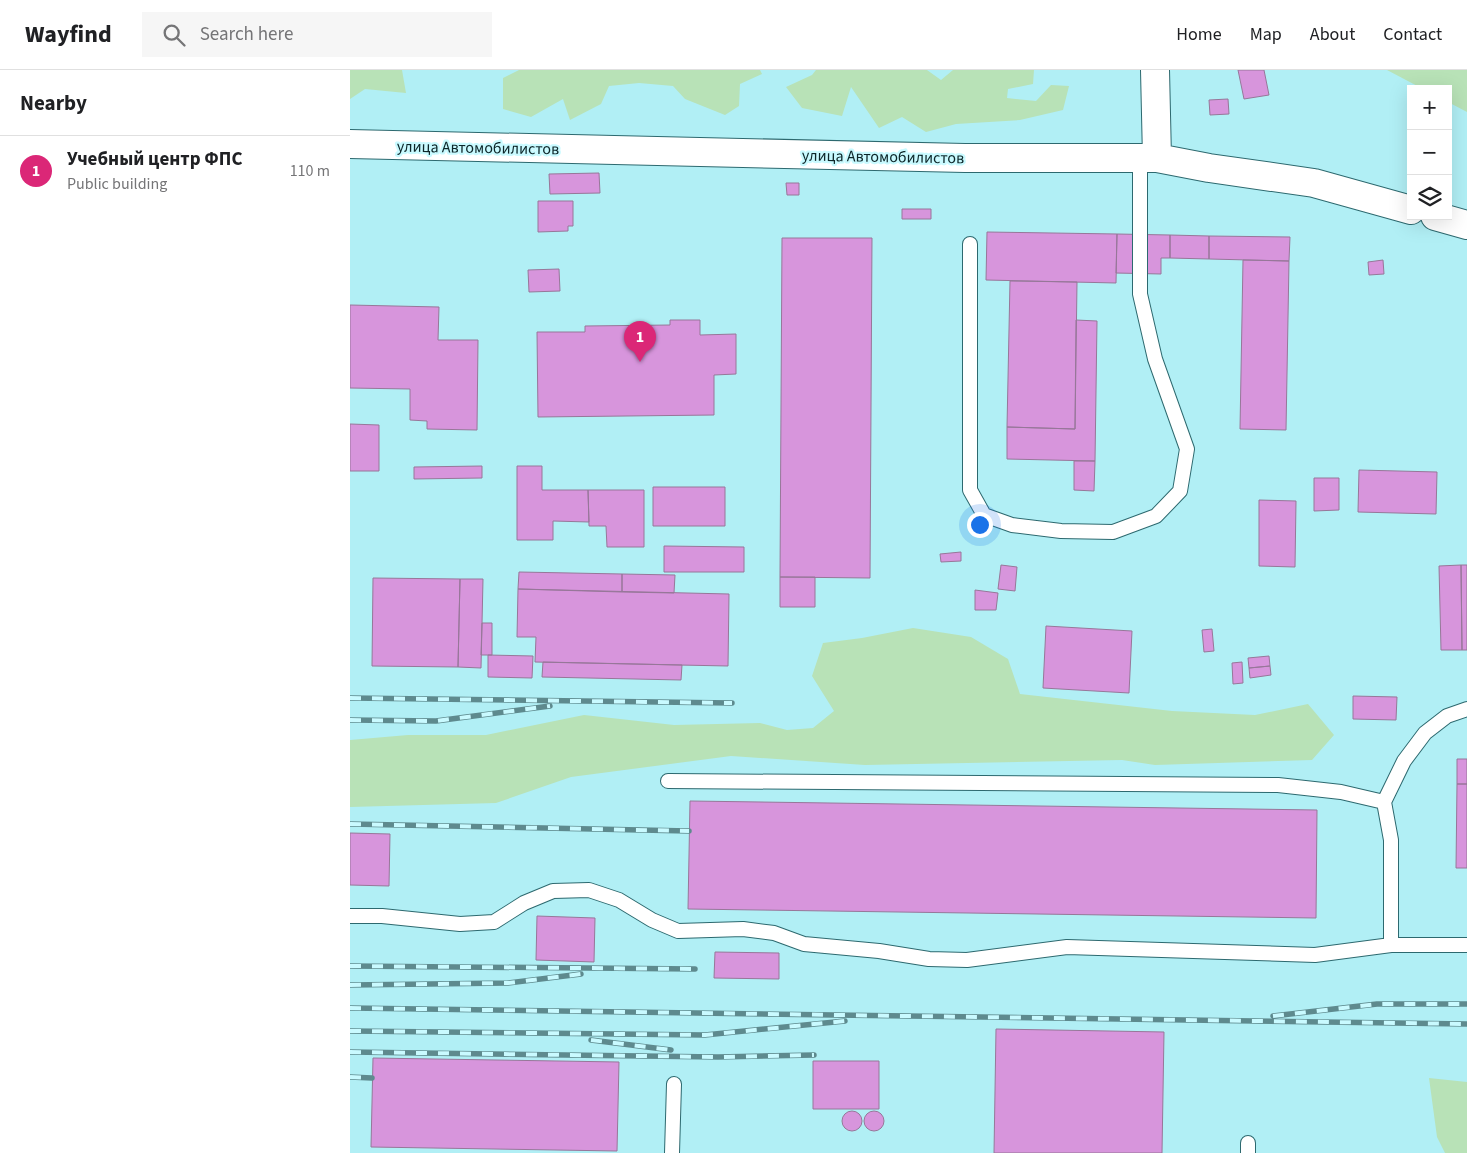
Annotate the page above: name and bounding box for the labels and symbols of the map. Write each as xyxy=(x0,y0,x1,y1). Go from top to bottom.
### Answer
street label: улица Автомобилистов xyxy=(397,136,559,160)
street label: улица Автомобилистов xyxy=(802,145,964,169)
pin: 1 xyxy=(624,321,656,362)
your location xyxy=(967,512,993,538)

